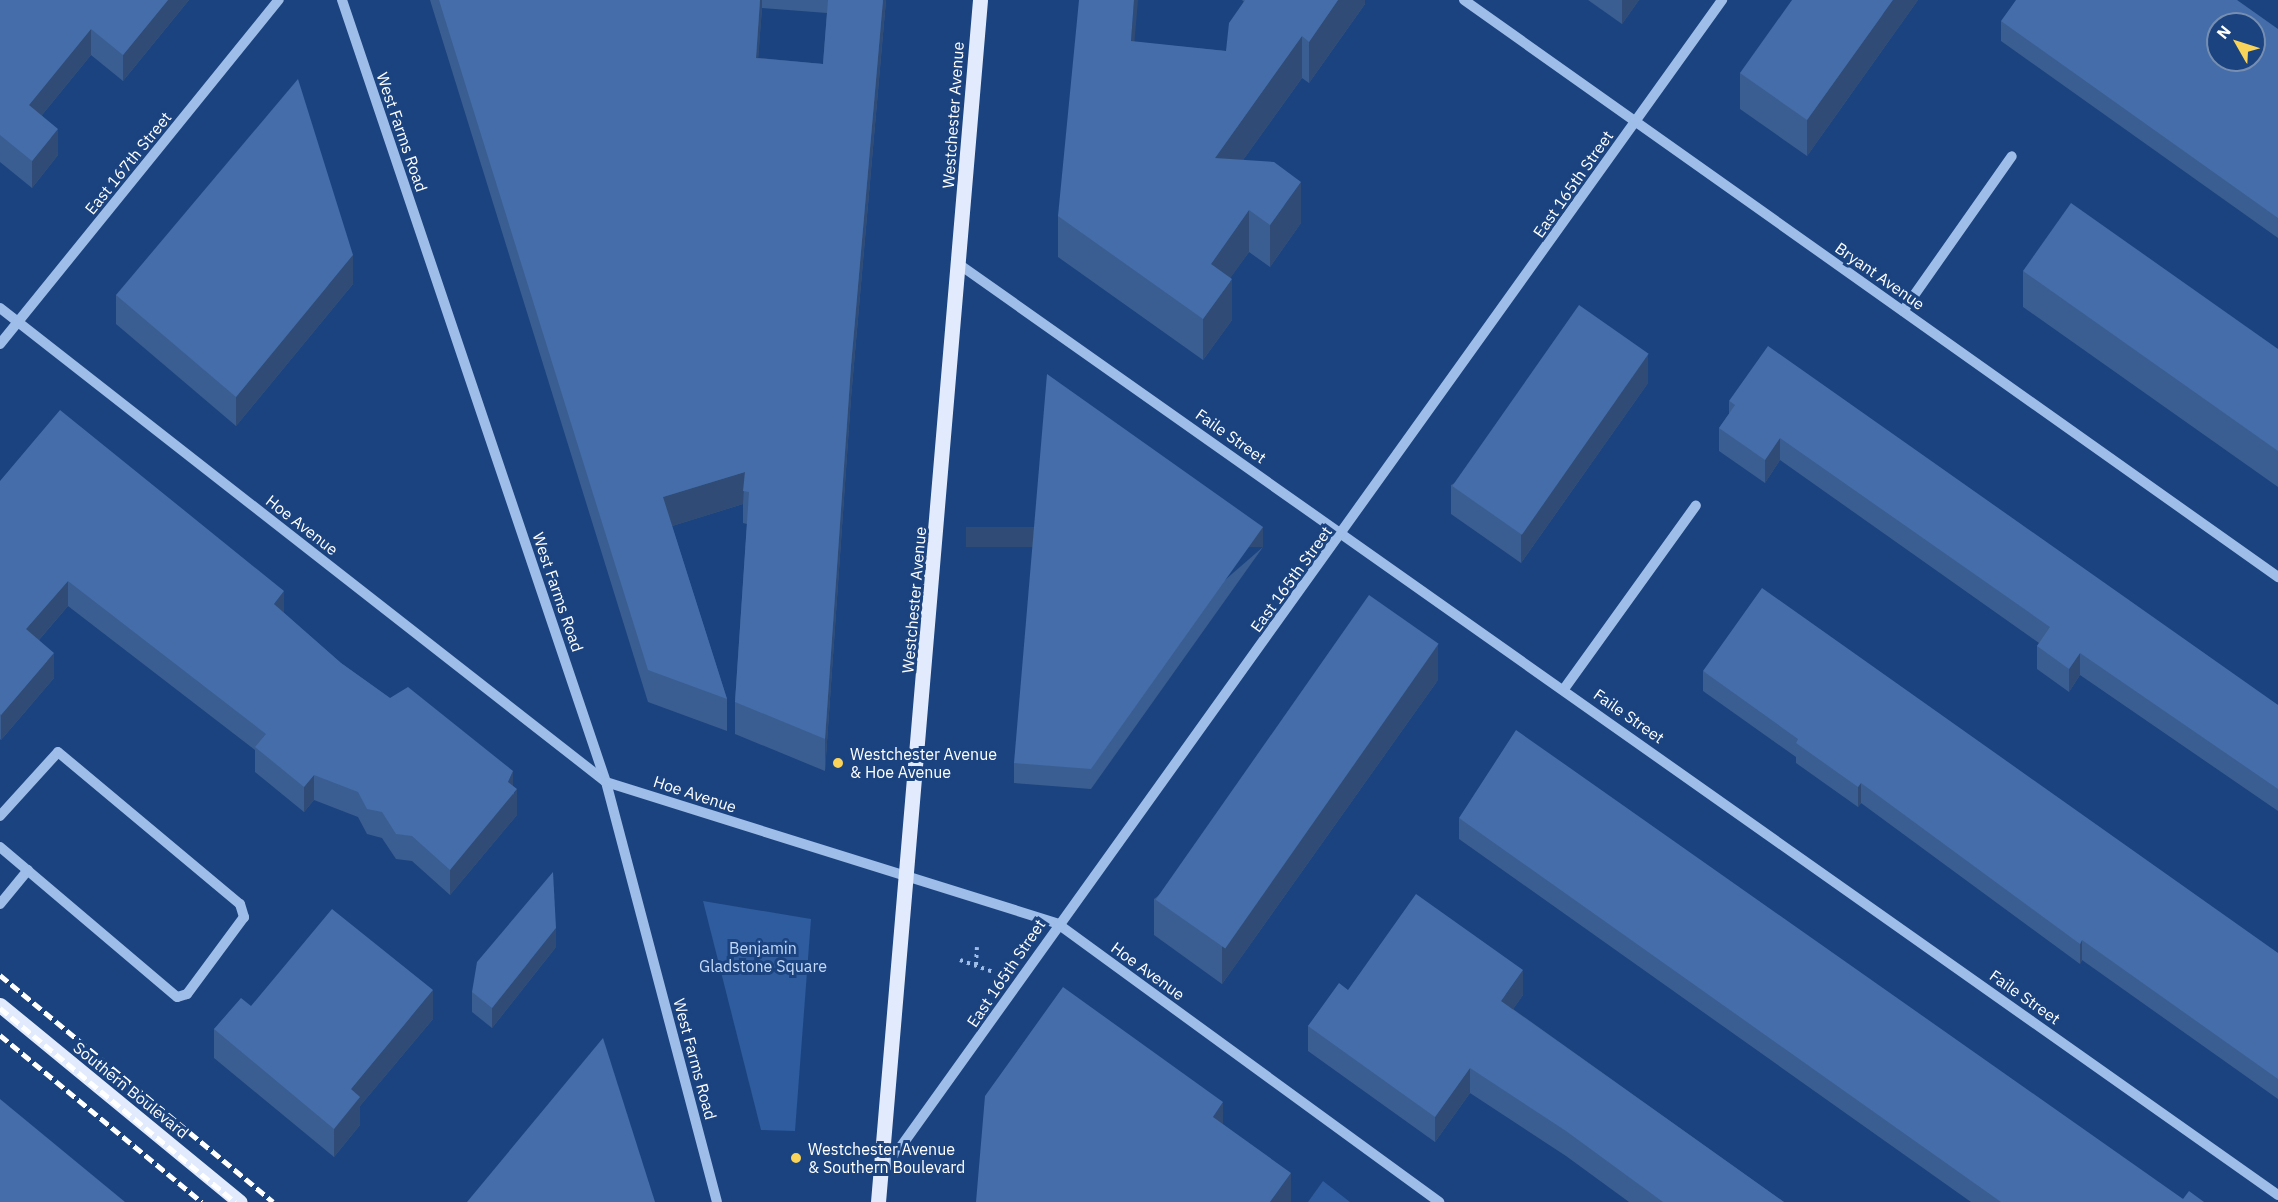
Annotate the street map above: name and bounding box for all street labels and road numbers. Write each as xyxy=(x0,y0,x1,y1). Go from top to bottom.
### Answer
street label: Westchester Avenue xyxy=(938,41,968,189)
street label: West Farms Road xyxy=(373,70,431,194)
street label: East 167th Street xyxy=(81,108,175,218)
street label: East 165th Street xyxy=(1529,127,1617,241)
street label: Bryant Avenue xyxy=(1832,238,1928,314)
street label: Faile Street xyxy=(1192,405,1270,467)
street label: Hoe Avenue xyxy=(262,491,342,559)
street label: East 165th Street xyxy=(1246,522,1336,636)
street label: Westchester Avenue xyxy=(898,526,930,674)
street label: West Farms Road xyxy=(529,530,587,654)
street label: Faile Street xyxy=(1590,685,1668,747)
street label: Hoe Avenue xyxy=(651,772,739,816)
street label: East 165th Street xyxy=(963,915,1049,1031)
street label: Hoe Avenue xyxy=(1107,938,1189,1004)
street label: Faile Street xyxy=(1986,966,2064,1028)
street label: West Farms Road xyxy=(670,996,720,1122)
street label: Southern Boulevard xyxy=(70,1038,192,1142)

